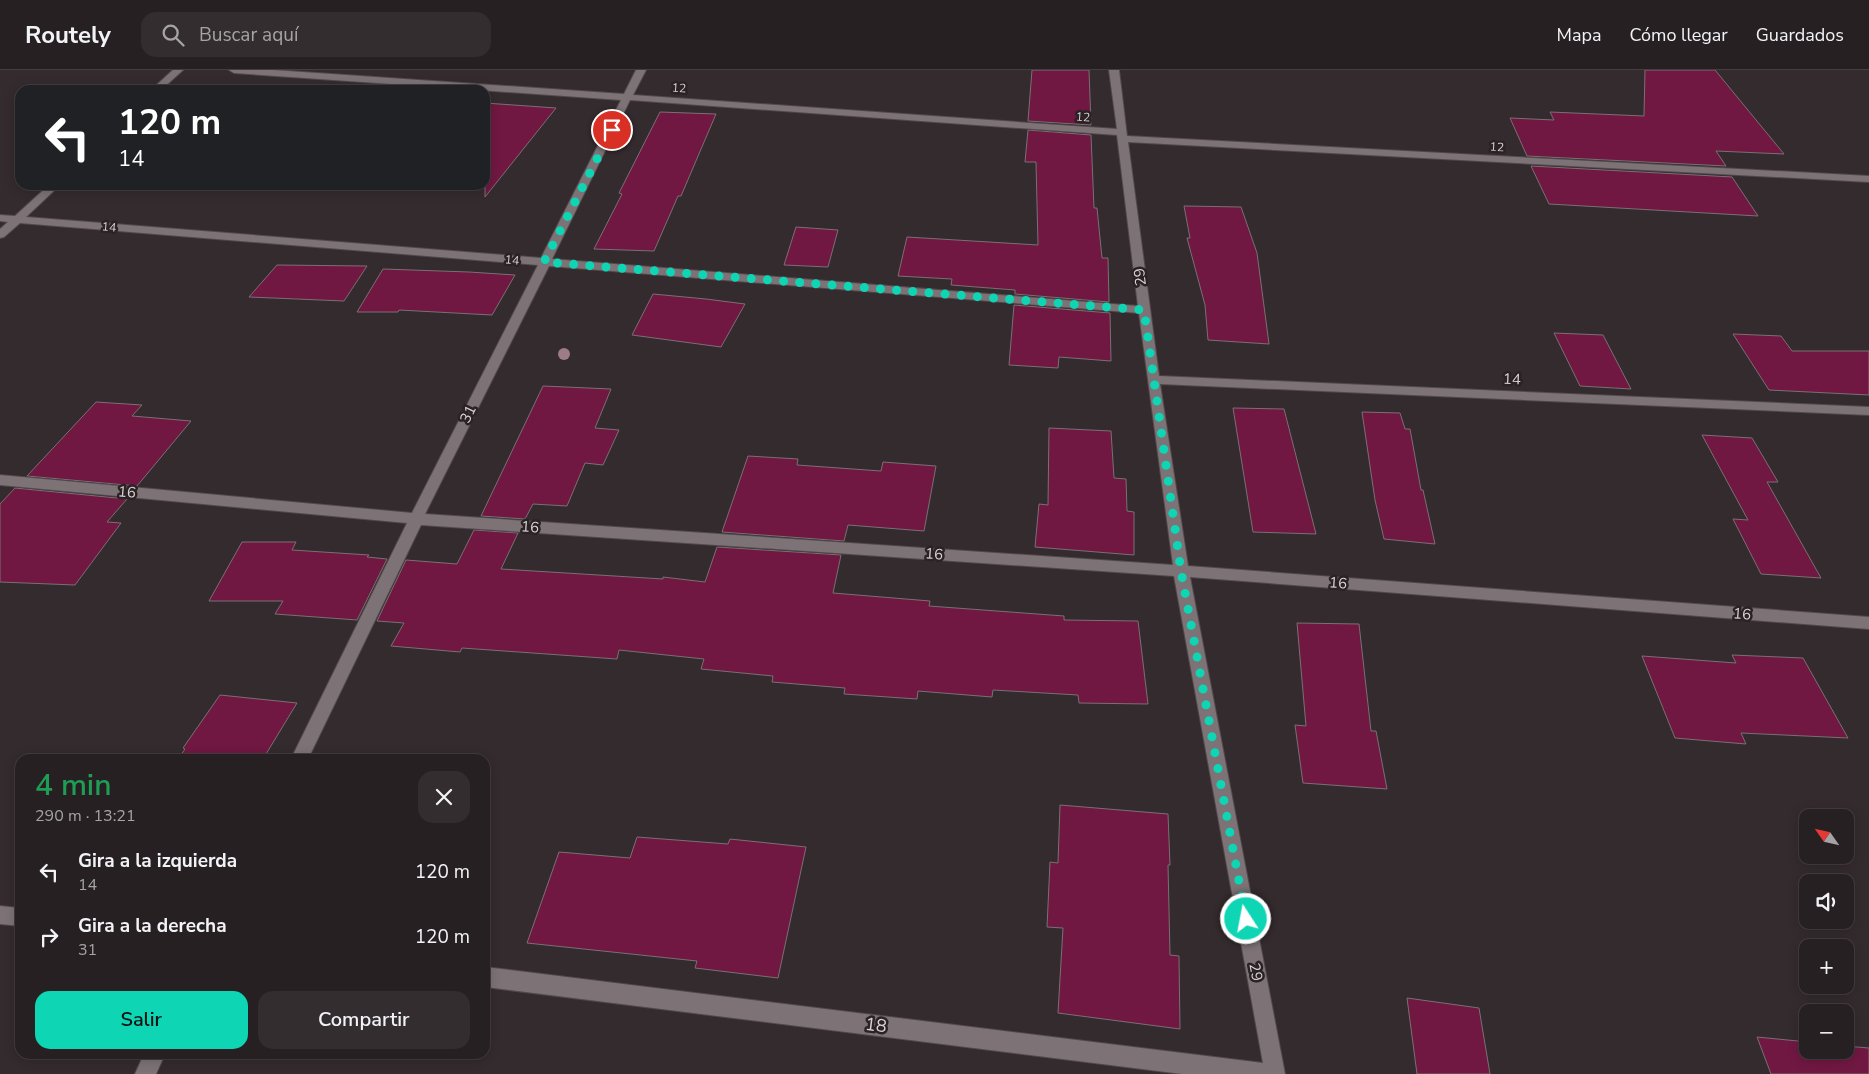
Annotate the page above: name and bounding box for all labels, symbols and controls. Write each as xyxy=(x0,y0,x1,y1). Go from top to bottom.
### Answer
search box xyxy=(141,12,491,57)
text: Routely xyxy=(25,19,111,51)
icon: search xyxy=(159,21,187,49)
text: Buscar aquí xyxy=(199,22,298,48)
text: Mapa xyxy=(1557,23,1602,47)
text: Cómo llegar xyxy=(1630,23,1728,47)
text: Guardados xyxy=(1756,23,1844,47)
street label: 12 xyxy=(671,80,687,96)
text: 120 m xyxy=(118,99,221,146)
icon: left xyxy=(35,105,100,170)
pin xyxy=(591,109,633,151)
street label: 12 xyxy=(1075,109,1091,125)
icon: arrive xyxy=(598,116,626,144)
street label: 12 xyxy=(1489,139,1505,155)
text: 14 xyxy=(118,144,144,174)
street label: 14 xyxy=(101,218,117,236)
street label: 14 xyxy=(504,251,520,269)
street label: 29 xyxy=(1129,267,1151,287)
street label: 14 xyxy=(1503,369,1521,389)
street label: 31 xyxy=(455,402,481,426)
street label: 16 xyxy=(117,481,137,503)
street label: 16 xyxy=(520,516,540,538)
street label: 16 xyxy=(924,543,944,565)
street label: 16 xyxy=(1328,572,1348,594)
street label: 16 xyxy=(1732,603,1752,625)
text: 4 min xyxy=(35,765,111,806)
button: close xyxy=(418,771,470,823)
text: 290 m · 13:21 xyxy=(35,805,136,827)
north arrow xyxy=(1799,809,1854,864)
map controls xyxy=(1799,809,1854,1059)
text: Gira a la izquierda xyxy=(78,848,237,874)
icon: left xyxy=(35,858,63,886)
text: 120 m xyxy=(415,859,470,885)
text: 14 xyxy=(78,874,97,896)
button: sound xyxy=(1799,874,1854,929)
position arrow xyxy=(1219,892,1271,944)
text: Gira a la derecha xyxy=(78,913,227,939)
icon: right xyxy=(35,923,63,951)
text: 120 m xyxy=(415,924,470,950)
text: 31 xyxy=(78,939,97,961)
button: + xyxy=(1799,939,1854,994)
street label: 29 xyxy=(1244,961,1268,983)
button: Salir xyxy=(35,991,248,1049)
button: Compartir xyxy=(258,991,470,1049)
button: − xyxy=(1799,1004,1854,1059)
street label: 18 xyxy=(864,1012,888,1038)

